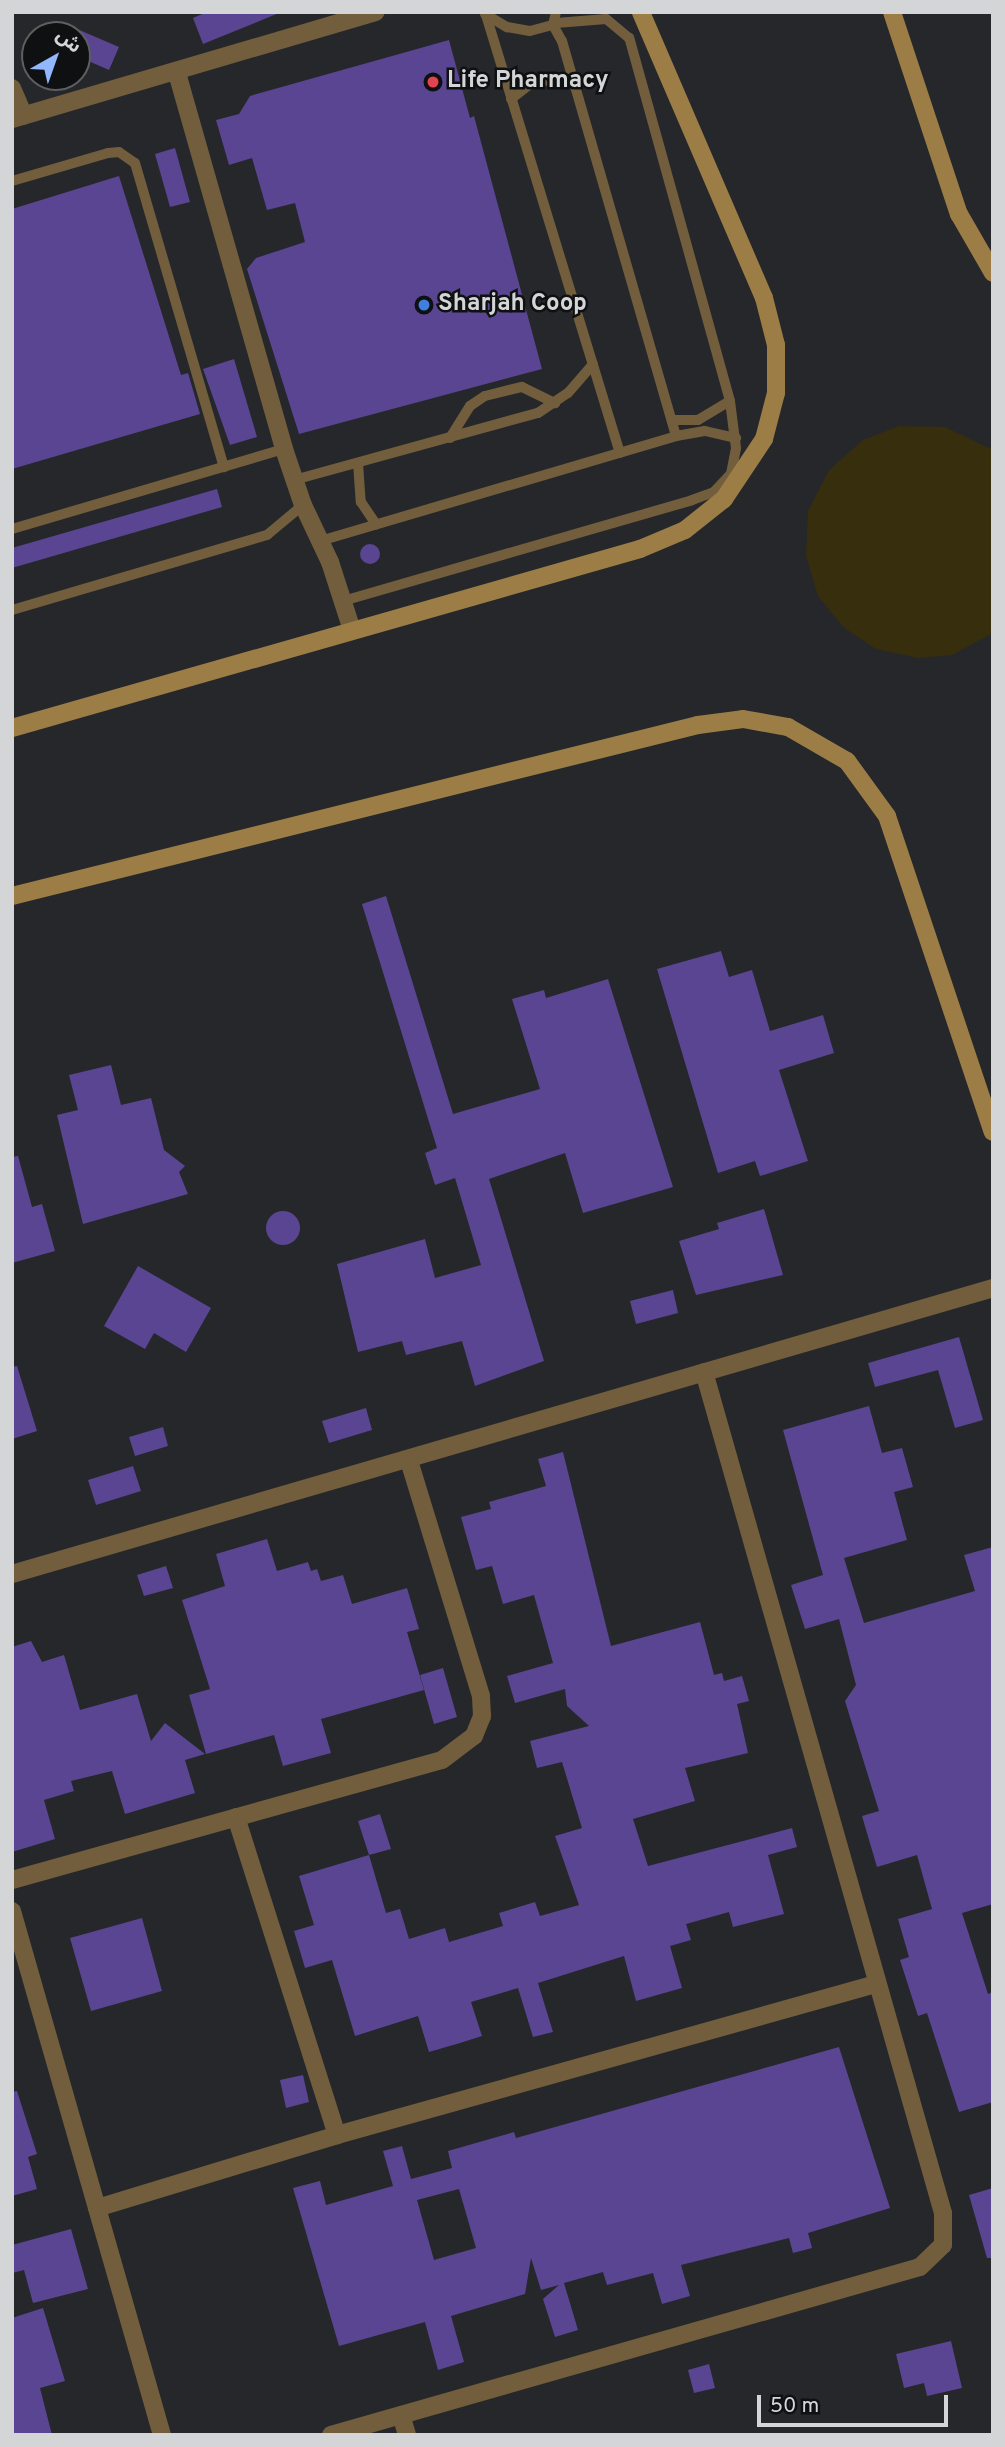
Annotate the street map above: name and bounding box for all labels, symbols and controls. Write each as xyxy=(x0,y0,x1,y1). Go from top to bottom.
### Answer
north arrow xyxy=(21,21,91,91)
text: ش xyxy=(51,24,86,59)
place label: Life Pharmacy xyxy=(447,68,609,96)
marker: Life Pharmacy xyxy=(425,74,441,90)
place label: Sharjah Coop xyxy=(438,291,587,319)
marker: Sharjah Coop xyxy=(416,297,432,313)
scale bar xyxy=(760,2380,951,2424)
text: 50 m xyxy=(770,2393,819,2420)

